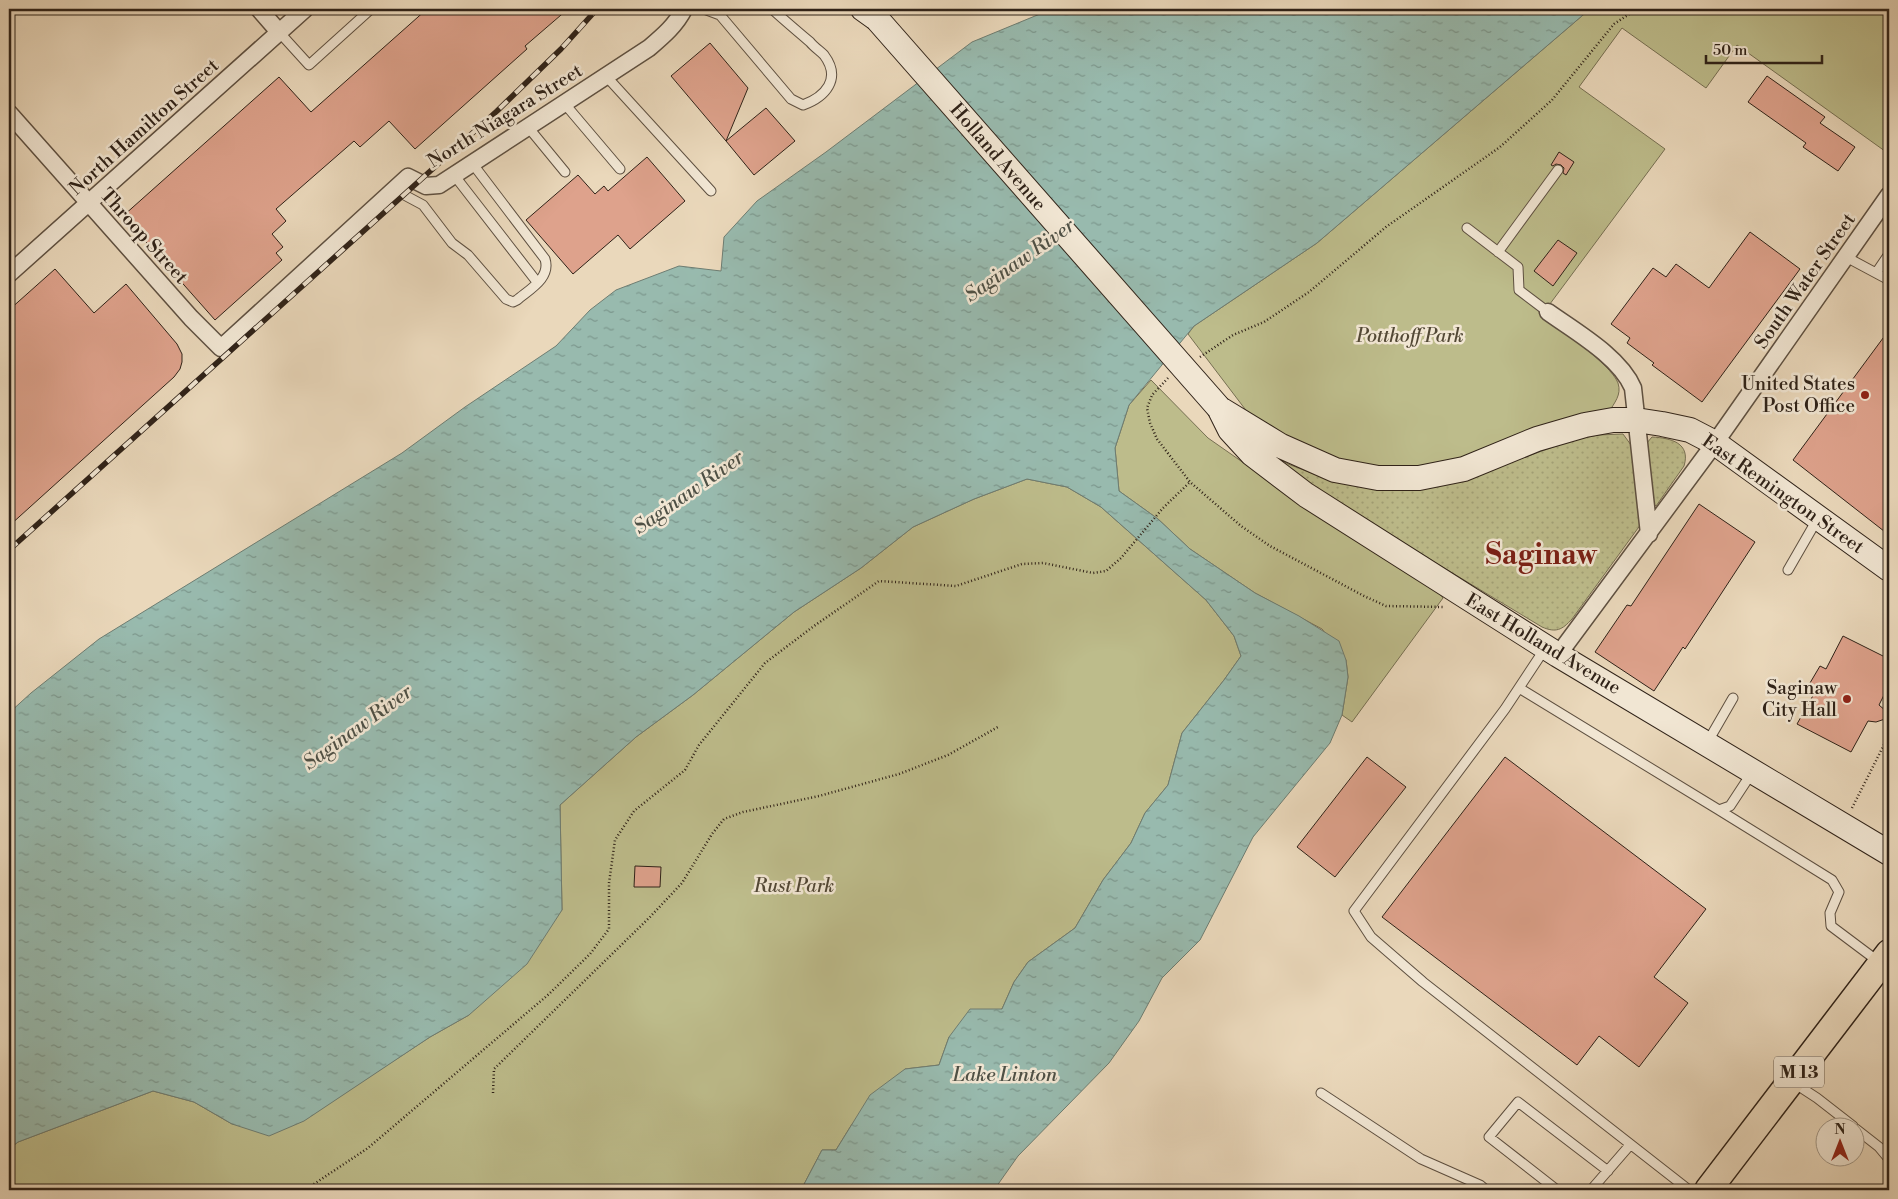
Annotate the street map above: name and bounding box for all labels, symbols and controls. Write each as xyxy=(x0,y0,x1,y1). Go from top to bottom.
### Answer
scale bar xyxy=(1706,32,1822,64)
text: 50 m xyxy=(1713,41,1747,60)
street label: North Hamilton Street xyxy=(64,53,224,200)
street label: North Niagara Street xyxy=(423,58,587,173)
street label: Holland Avenue xyxy=(945,98,1051,216)
street label: Throop Street xyxy=(95,183,193,289)
street label: South Water Street xyxy=(1749,208,1861,353)
water label: Saginaw River xyxy=(960,213,1080,308)
park label: Potthoff Park xyxy=(1355,324,1464,348)
place label: United States Post Office xyxy=(1741,372,1855,418)
marker: United States Post Office xyxy=(1859,389,1871,401)
street label: East Remington Street xyxy=(1697,429,1869,559)
water label: Saginaw River xyxy=(629,445,749,540)
district label: Saginaw xyxy=(1485,537,1598,574)
street label: East Holland Avenue xyxy=(1461,588,1625,700)
place label: Saginaw City Hall xyxy=(1762,676,1838,722)
water label: Saginaw River xyxy=(298,680,418,776)
marker: Saginaw City Hall xyxy=(1841,693,1853,705)
park label: Rust Park xyxy=(753,874,834,898)
road number: M 13 xyxy=(1774,1056,1824,1088)
water label: Lake Linton xyxy=(952,1063,1058,1088)
north arrow xyxy=(1816,1116,1866,1166)
text: N xyxy=(1834,1121,1846,1139)

